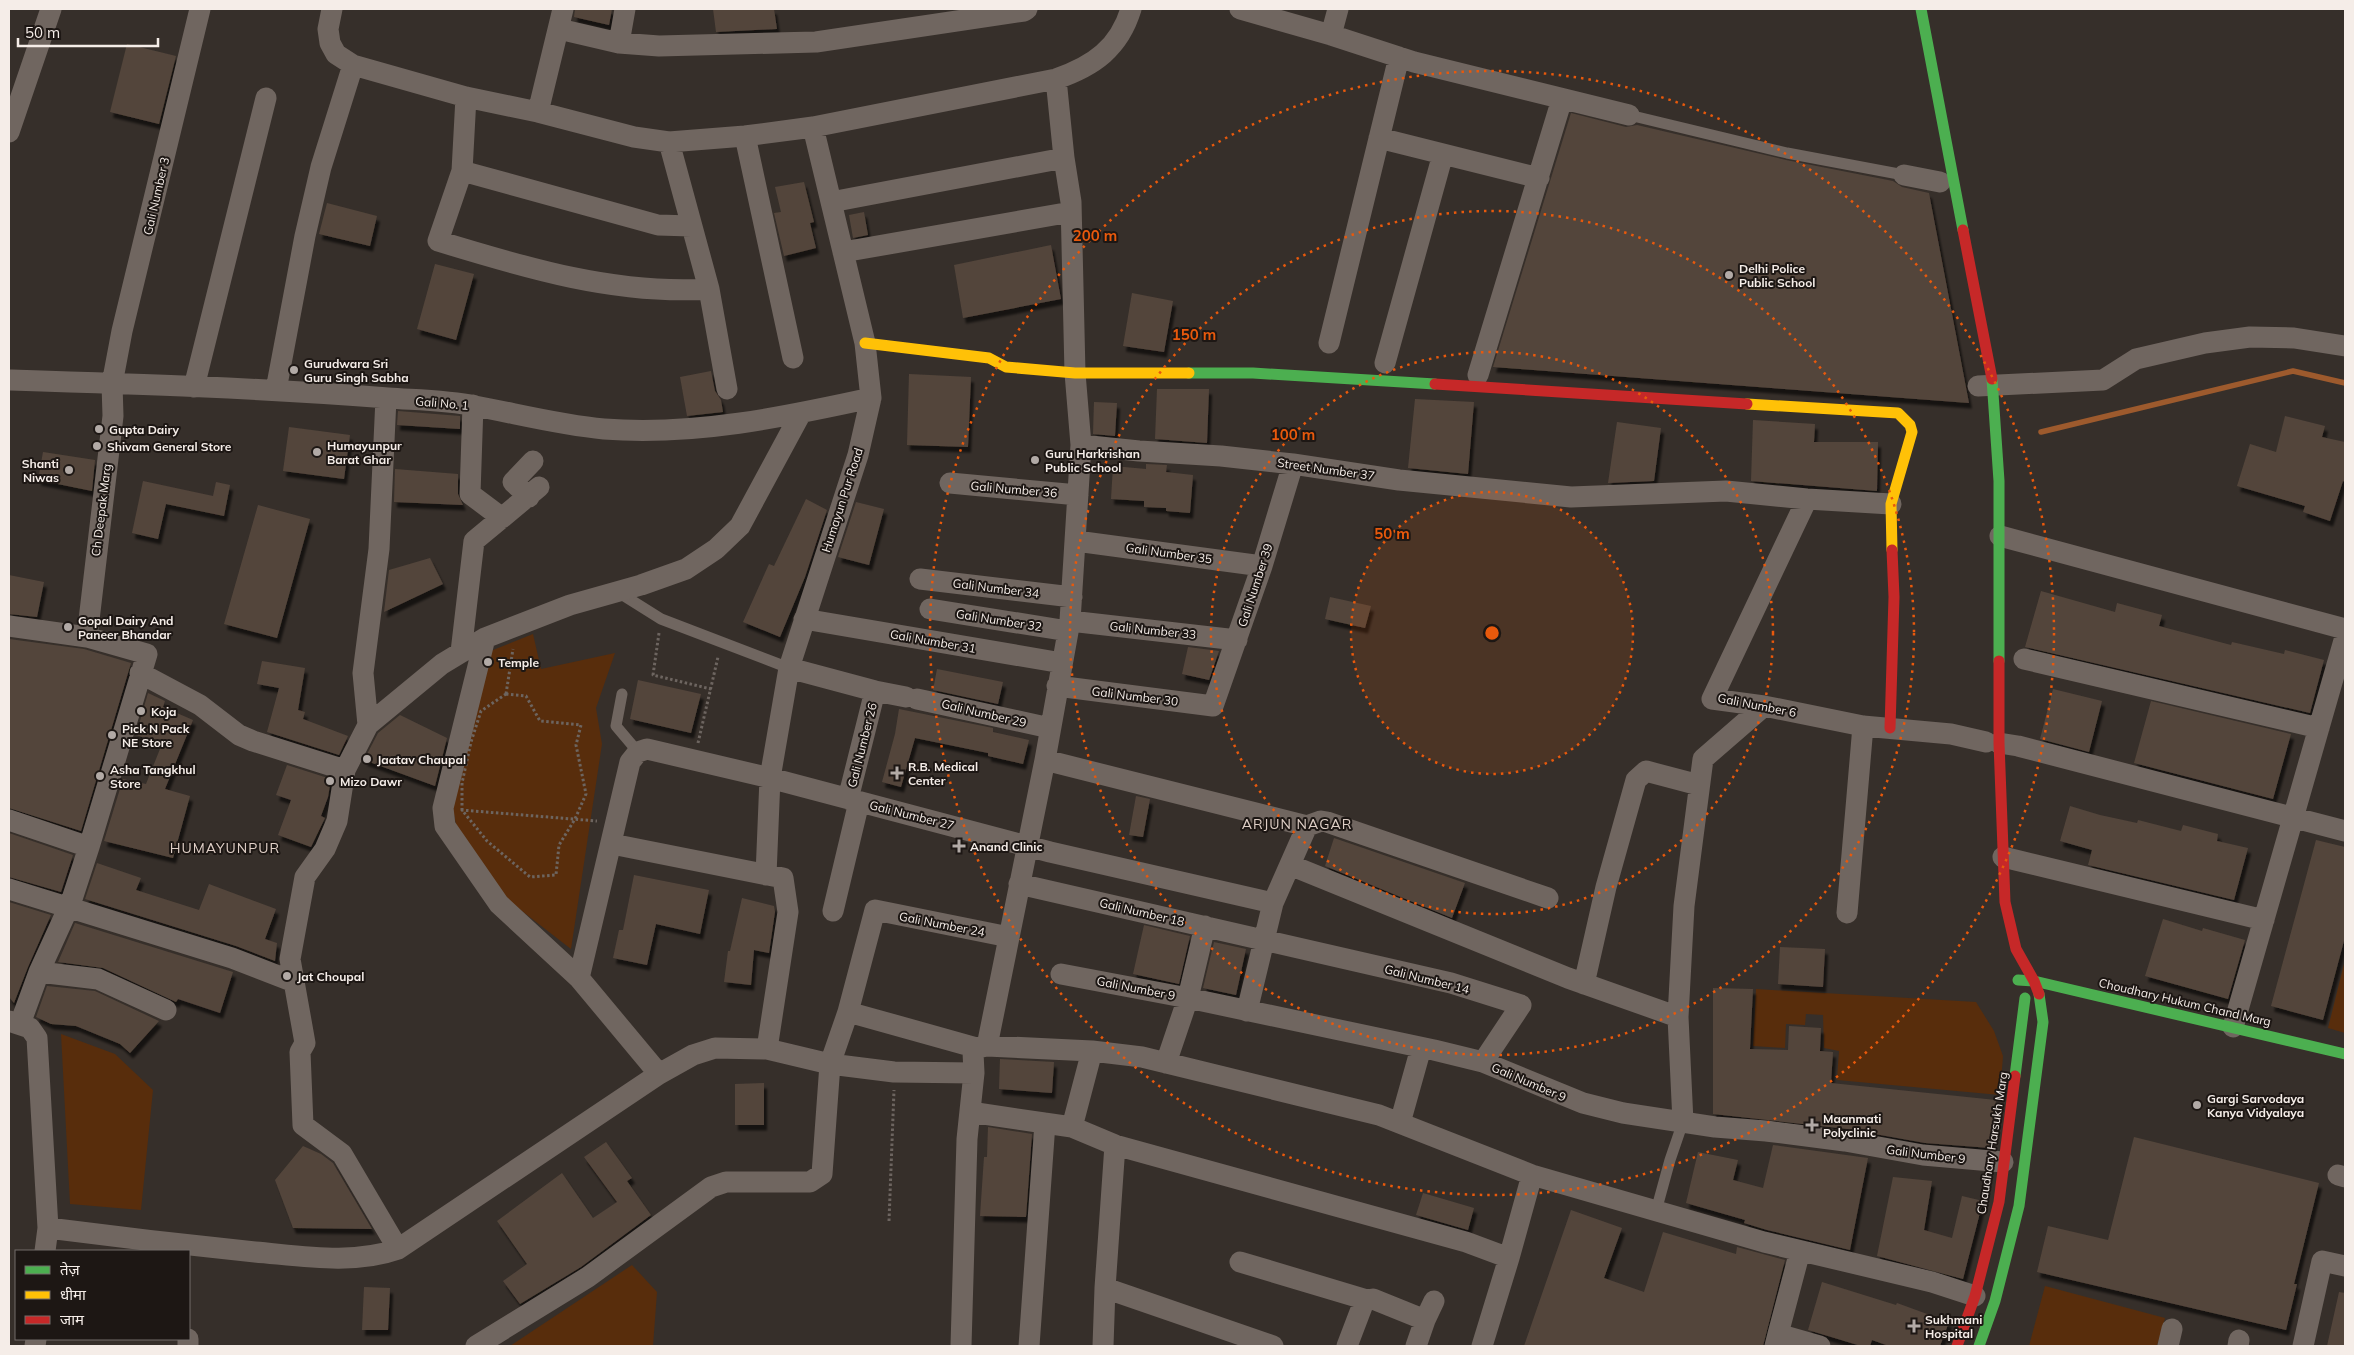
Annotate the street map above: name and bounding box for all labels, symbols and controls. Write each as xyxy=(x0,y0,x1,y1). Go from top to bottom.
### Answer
scale bar xyxy=(18,15,158,47)
text: 50 m xyxy=(25,23,60,42)
street label: Gali Number 3 xyxy=(140,155,172,237)
text: 200 m xyxy=(1073,226,1117,245)
place label: Delhi Police Public School xyxy=(1739,261,1815,290)
marker: Delhi Police Public School xyxy=(1723,269,1735,281)
text: 150 m xyxy=(1172,325,1216,344)
place label: Gurudwara Sri Guru Singh Sabha xyxy=(304,356,409,385)
marker: Gurudwara Sri Guru Singh Sabha xyxy=(288,364,300,376)
street label: Gali No. 1 xyxy=(415,393,469,413)
place label: Gupta Dairy xyxy=(109,422,179,437)
marker: Gupta Dairy xyxy=(93,423,105,435)
text: 100 m xyxy=(1271,425,1315,444)
place label: Humayunpur Barat Ghar xyxy=(327,438,402,467)
place label: Shivam General Store xyxy=(107,439,232,454)
marker: Shivam General Store xyxy=(91,440,103,452)
marker: Humayunpur Barat Ghar xyxy=(311,446,323,458)
street label: Humayun Pur Road xyxy=(818,446,866,554)
place label: Guru Harkrishan Public School xyxy=(1045,446,1140,475)
marker: Guru Harkrishan Public School xyxy=(1029,454,1041,466)
street label: Street Number 37 xyxy=(1276,455,1376,483)
place label: Shanti Niwas xyxy=(22,456,59,485)
street label: Ch Deepak Marg xyxy=(88,463,114,557)
marker: Shanti Niwas xyxy=(63,464,75,476)
street label: Gali Number 36 xyxy=(970,478,1058,500)
text: 50 m xyxy=(1374,524,1410,543)
street label: Gali Number 35 xyxy=(1125,540,1213,566)
street label: Gali Number 39 xyxy=(1234,541,1276,629)
street label: Gali Number 34 xyxy=(952,575,1040,601)
street label: Gali Number 32 xyxy=(955,606,1043,634)
place label: Gopal Dairy And Paneer Bhandar xyxy=(78,613,174,642)
street label: Gali Number 33 xyxy=(1109,618,1197,642)
marker: Gopal Dairy And Paneer Bhandar xyxy=(62,621,74,633)
centre of rings xyxy=(1483,624,1501,642)
street label: Gali Number 31 xyxy=(889,626,977,656)
place label: Temple xyxy=(498,655,539,670)
marker: Temple xyxy=(482,656,494,668)
street label: Gali Number 30 xyxy=(1091,683,1179,709)
street label: Gali Number 6 xyxy=(1716,690,1798,720)
street label: Gali Number 29 xyxy=(940,696,1028,730)
street label: Gali Number 26 xyxy=(844,701,880,789)
place label: Koja xyxy=(151,704,177,719)
marker: Koja xyxy=(135,705,147,717)
place label: Pick N Pack NE Store xyxy=(122,721,190,750)
marker: Pick N Pack NE Store xyxy=(106,729,118,741)
place label: Jaatav Chaupal xyxy=(377,752,466,767)
marker: Jaatav Chaupal xyxy=(361,753,373,765)
place label: R.B. Medical Center xyxy=(908,759,978,788)
place label: Asha Tangkhul Store xyxy=(110,762,196,791)
marker: R.B. Medical Center xyxy=(890,766,904,780)
marker: Asha Tangkhul Store xyxy=(94,770,106,782)
place label: Mizo Dawr xyxy=(340,774,402,789)
marker: Mizo Dawr xyxy=(324,775,336,787)
street label: Gali Number 27 xyxy=(868,797,956,833)
district label: ARJUN NAGAR xyxy=(1242,815,1352,833)
district label: HUMAYUNPUR xyxy=(170,839,280,857)
marker: Anand Clinic xyxy=(952,839,966,853)
place label: Anand Clinic xyxy=(970,839,1043,854)
street label: Gali Number 18 xyxy=(1098,895,1186,929)
street label: Gali Number 24 xyxy=(898,908,986,940)
street label: Gali Number 14 xyxy=(1383,961,1471,997)
place label: Jat Choupal xyxy=(297,969,364,984)
marker: Jat Choupal xyxy=(281,970,293,982)
street label: Gali Number 9 xyxy=(1095,973,1177,1003)
street label: Choudhary Hukum Chand Marg xyxy=(2097,975,2273,1029)
street label: Gali Number 9 xyxy=(1489,1060,1569,1104)
street label: Chaudhary Harsukh Marg xyxy=(1973,1071,2011,1215)
place label: Gargi Sarvodaya Kanya Vidyalaya xyxy=(2207,1091,2304,1120)
marker: Gargi Sarvodaya Kanya Vidyalaya xyxy=(2191,1099,2203,1111)
place label: Maanmati Polyclinic xyxy=(1823,1111,1881,1140)
marker: Maanmati Polyclinic xyxy=(1805,1118,1819,1132)
street label: Gali Number 9 xyxy=(1886,1142,1966,1166)
legend xyxy=(15,1250,190,1340)
text: तेज़ xyxy=(60,1260,81,1279)
text: धीमा xyxy=(60,1285,87,1304)
text: जाम xyxy=(60,1310,85,1329)
place label: Sukhmani Hospital xyxy=(1925,1312,1982,1341)
marker: Sukhmani Hospital xyxy=(1907,1319,1921,1333)

